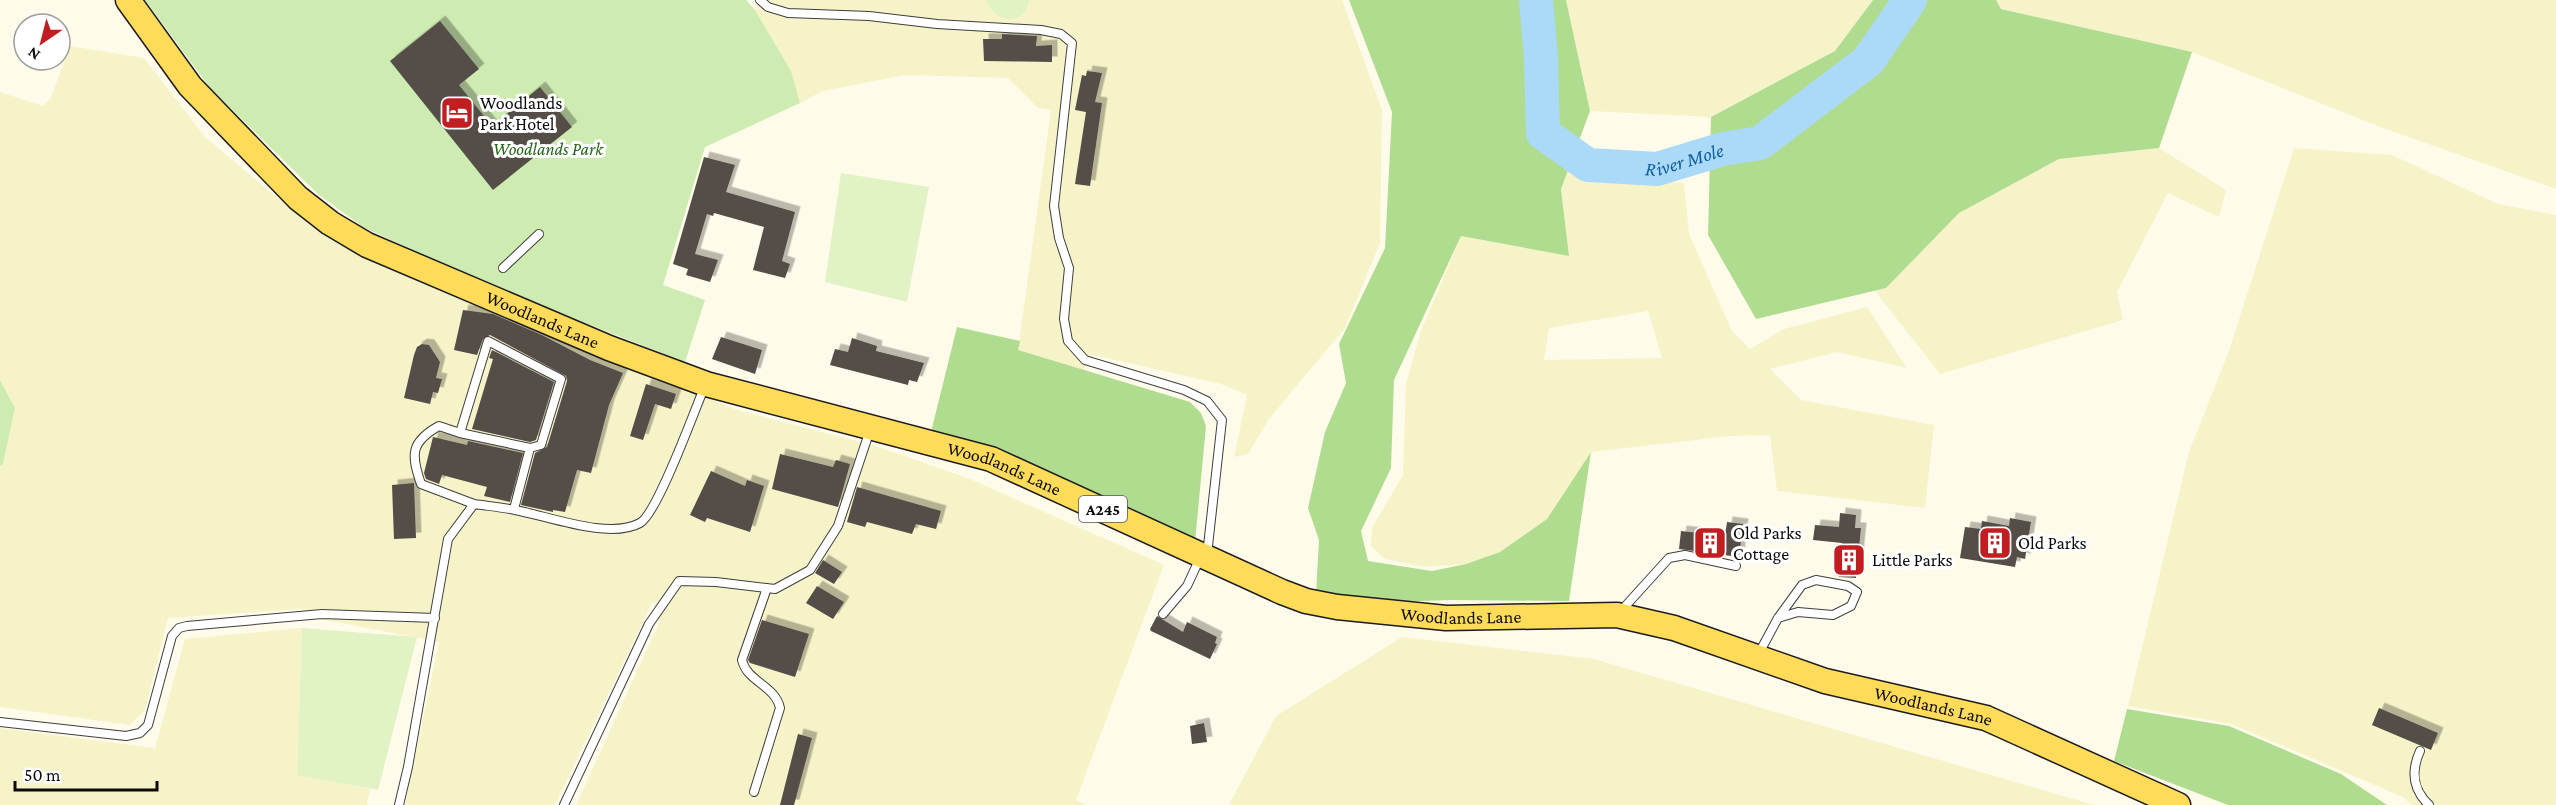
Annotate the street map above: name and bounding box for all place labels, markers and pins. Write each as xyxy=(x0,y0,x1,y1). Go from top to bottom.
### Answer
place label: Woodlands Park Hotel xyxy=(480,93,562,134)
hotel icon: Woodlands Park Hotel xyxy=(439,95,475,131)
place label: Old Parks Cottage xyxy=(1733,523,1802,564)
building icon: Old Parks Cottage xyxy=(1692,525,1728,561)
building icon: Old Parks xyxy=(1977,525,2013,561)
place label: Old Parks xyxy=(2018,533,2087,553)
building icon: Little Parks xyxy=(1831,542,1867,578)
place label: Little Parks xyxy=(1872,550,1953,570)

